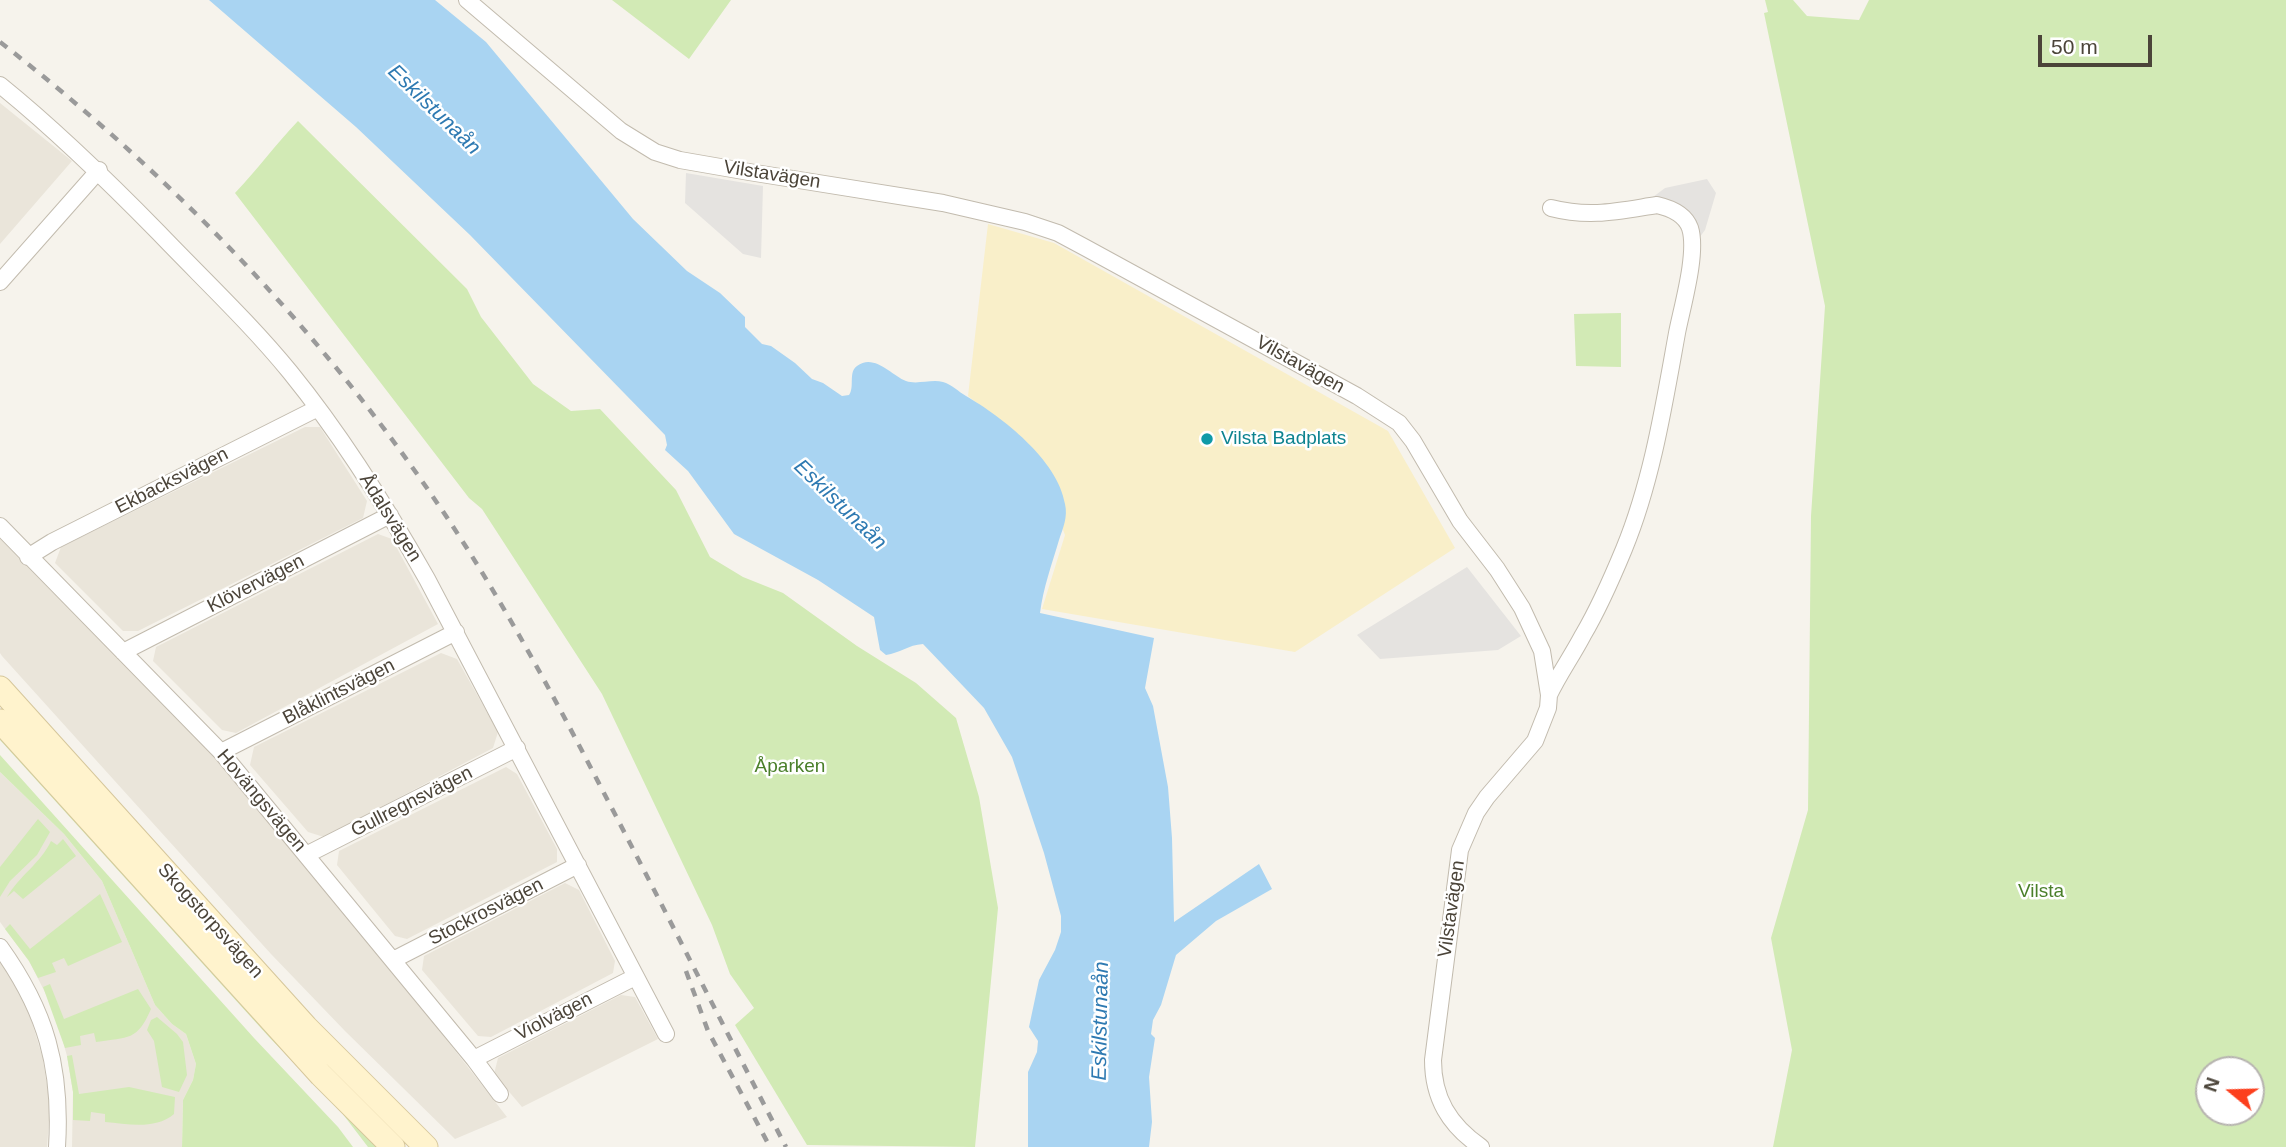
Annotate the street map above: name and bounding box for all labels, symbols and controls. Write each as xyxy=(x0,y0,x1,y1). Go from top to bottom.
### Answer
scale bar xyxy=(2041,21,2155,65)
text: 50 m xyxy=(2051,35,2098,58)
water label: Eskilstunaån xyxy=(382,60,486,160)
street label: Vilstavägen xyxy=(722,156,822,194)
street label: Vilstavägen xyxy=(1252,331,1348,399)
place label: Vilsta Badplats xyxy=(1221,428,1346,450)
marker: Vilsta Badplats xyxy=(1199,431,1215,447)
street label: Ekbacksvägen xyxy=(112,443,232,519)
water label: Eskilstunaån xyxy=(788,455,892,555)
street label: Ådalsvägen xyxy=(354,470,426,566)
street label: Klövervägen xyxy=(204,550,308,618)
street label: Blåklintsvägen xyxy=(279,654,399,730)
street label: Hovängsvägen xyxy=(212,745,310,857)
park label: Åparken xyxy=(755,756,825,778)
street label: Gullregnsvägen xyxy=(348,762,476,842)
street label: Skogstorpsvägen xyxy=(152,859,268,983)
street label: Vilstavägen xyxy=(1434,859,1470,959)
street label: Stockrosvägen xyxy=(425,873,547,951)
park label: Vilsta xyxy=(2018,881,2064,903)
water label: Eskilstunaån xyxy=(1087,961,1115,1081)
street label: Violvägen xyxy=(512,988,596,1046)
north arrow xyxy=(2195,1056,2265,1126)
text: N xyxy=(2199,1075,2224,1095)

